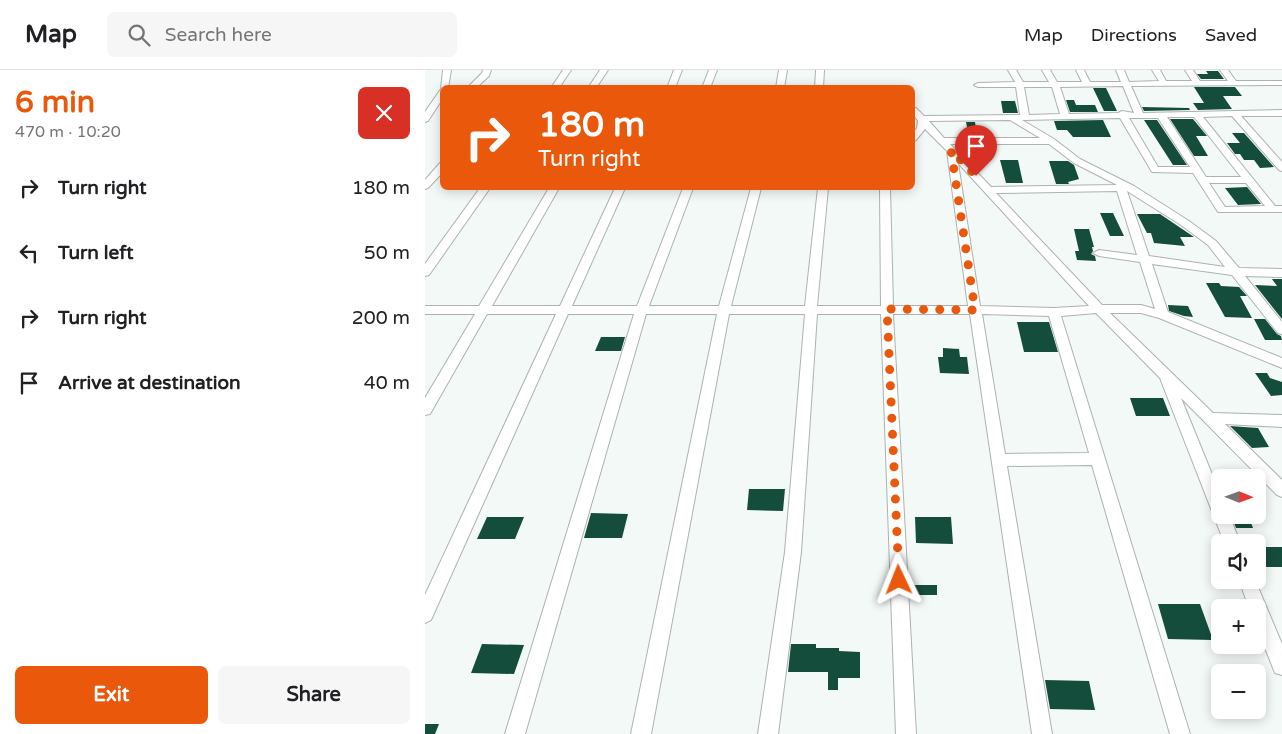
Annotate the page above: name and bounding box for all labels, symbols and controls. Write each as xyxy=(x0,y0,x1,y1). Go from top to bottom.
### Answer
search box xyxy=(107,12,457,57)
text: Map xyxy=(25,20,77,49)
icon: search xyxy=(125,21,153,49)
text: Search here xyxy=(165,24,272,46)
text: Map xyxy=(1024,24,1063,46)
text: Directions xyxy=(1091,24,1177,46)
text: Saved xyxy=(1205,24,1257,46)
text: 6 min xyxy=(15,84,95,121)
button: close xyxy=(358,87,410,139)
text: 180 m xyxy=(538,104,645,146)
icon: right xyxy=(455,105,520,170)
text: 470 m · 10:20 xyxy=(15,122,121,142)
pin xyxy=(955,125,997,176)
icon: arrive xyxy=(962,132,990,160)
text: Turn right xyxy=(538,146,640,172)
icon: right xyxy=(15,174,43,202)
text: Turn right xyxy=(58,177,146,199)
text: 180 m xyxy=(352,177,410,199)
icon: left xyxy=(15,239,43,267)
text: Turn left xyxy=(58,242,134,264)
text: 50 m xyxy=(364,242,410,264)
icon: right xyxy=(15,304,43,332)
text: Turn right xyxy=(58,307,146,329)
text: 200 m xyxy=(352,307,410,329)
icon: arrive xyxy=(15,369,43,397)
text: Arrive at destination xyxy=(58,372,241,394)
text: 40 m xyxy=(364,372,410,394)
north arrow xyxy=(1211,469,1266,524)
map controls xyxy=(1211,469,1266,719)
button: sound xyxy=(1211,534,1266,589)
position arrow xyxy=(872,553,924,605)
button: + xyxy=(1211,599,1266,654)
button: − xyxy=(1211,664,1266,719)
button: Exit xyxy=(15,666,208,724)
button: Share xyxy=(218,666,410,724)

